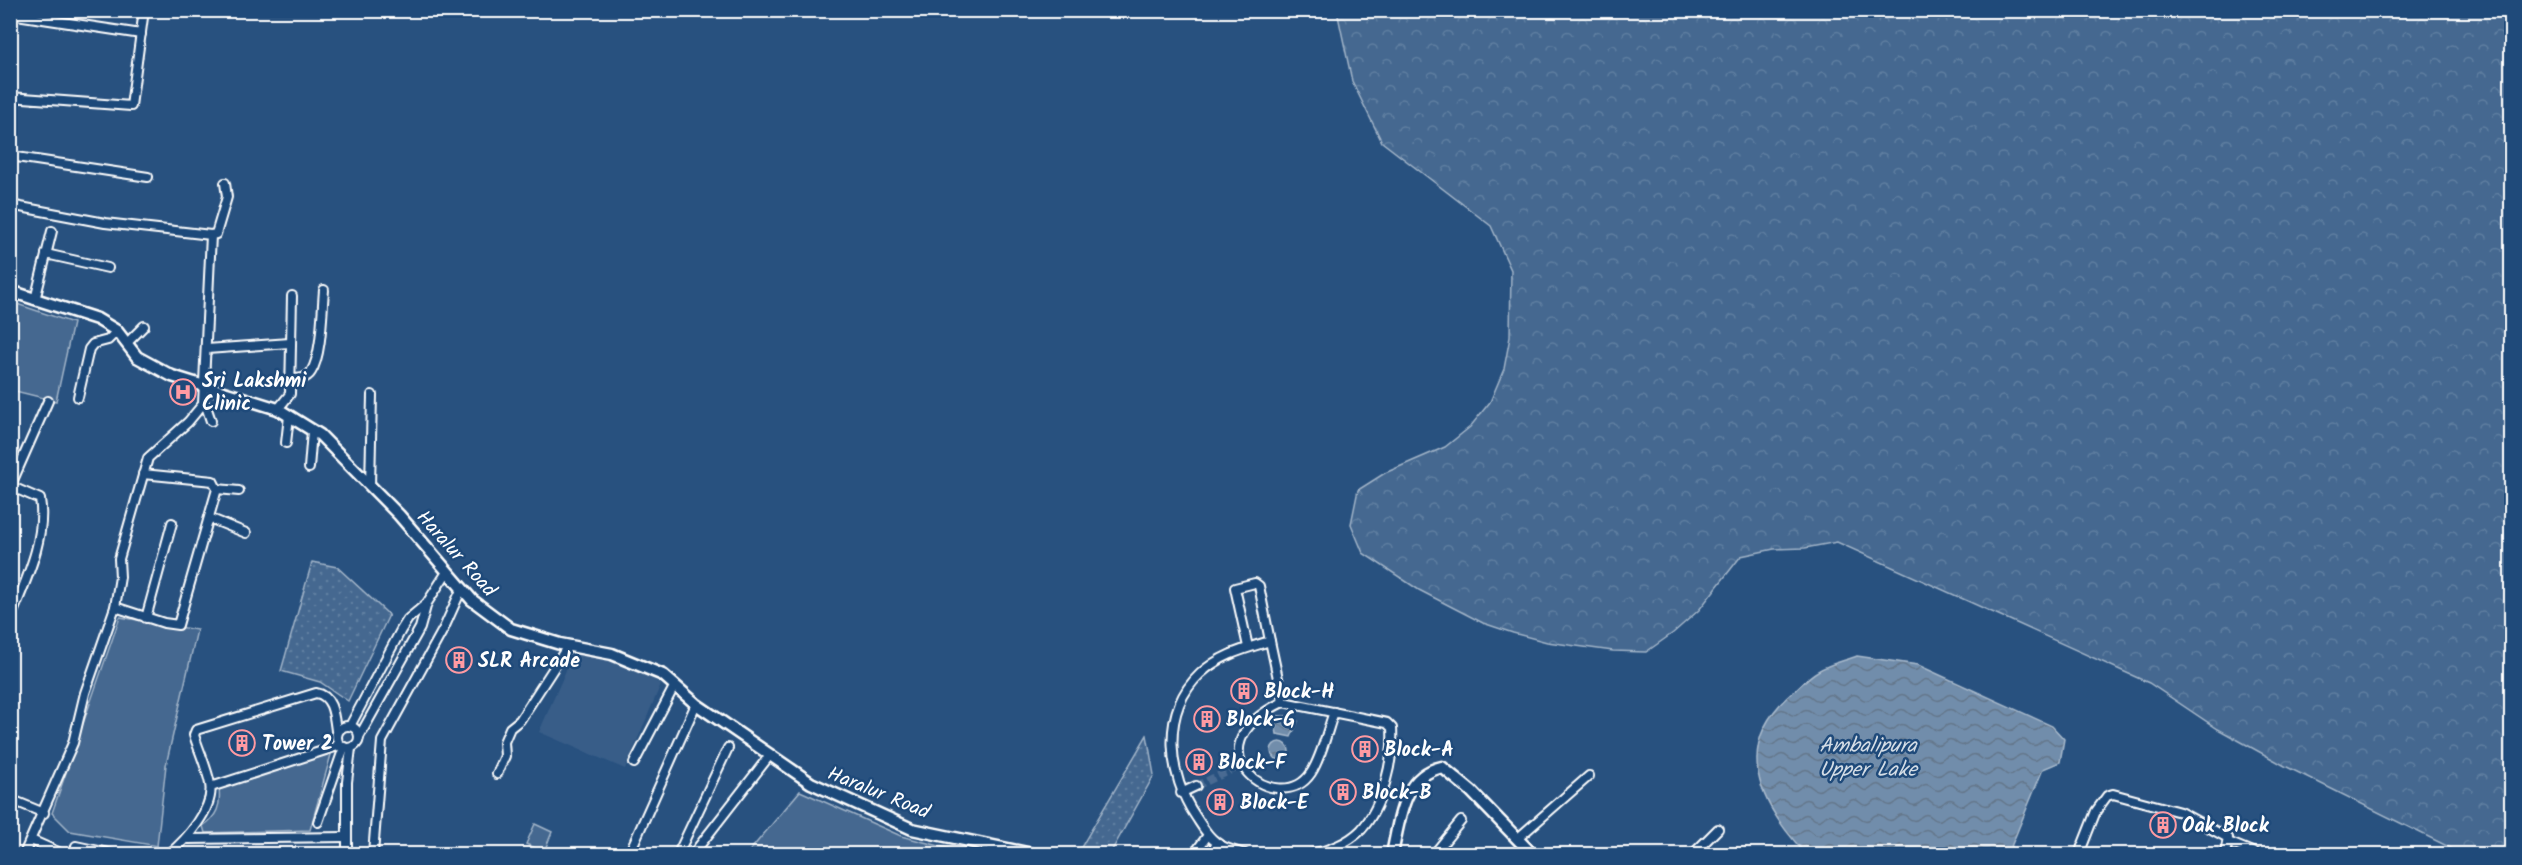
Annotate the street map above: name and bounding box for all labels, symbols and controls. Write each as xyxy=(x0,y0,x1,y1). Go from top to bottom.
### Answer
place label: Sri Lakshmi Clinic xyxy=(202,366,307,421)
hospital icon: Sri Lakshmi Clinic xyxy=(168,377,198,407)
street label: Haralur Road xyxy=(407,503,504,606)
building icon: SLR Arcade xyxy=(444,645,474,675)
place label: SLR Arcade xyxy=(478,646,580,678)
building icon: Block-H xyxy=(1229,676,1259,706)
place label: Block-H xyxy=(1264,677,1334,709)
building icon: Block-G xyxy=(1192,704,1222,734)
place label: Block-G xyxy=(1226,705,1295,737)
building icon: Tower 2 xyxy=(227,728,257,758)
place label: Tower 2 xyxy=(262,729,333,761)
water label: Ambalipura Upper Lake xyxy=(1819,730,1920,787)
building icon: Block-A xyxy=(1350,734,1380,764)
place label: Block-A xyxy=(1384,735,1454,767)
building icon: Block-F xyxy=(1184,747,1214,777)
place label: Block-F xyxy=(1218,748,1287,780)
street label: Haralur Road xyxy=(822,759,935,829)
building icon: Block-B xyxy=(1328,777,1358,807)
place label: Block-B xyxy=(1362,778,1432,810)
building icon: Block-E xyxy=(1205,787,1235,817)
place label: Block-E xyxy=(1240,788,1309,820)
building icon: Oak Block xyxy=(2148,810,2178,840)
place label: Oak Block xyxy=(2182,811,2270,843)

